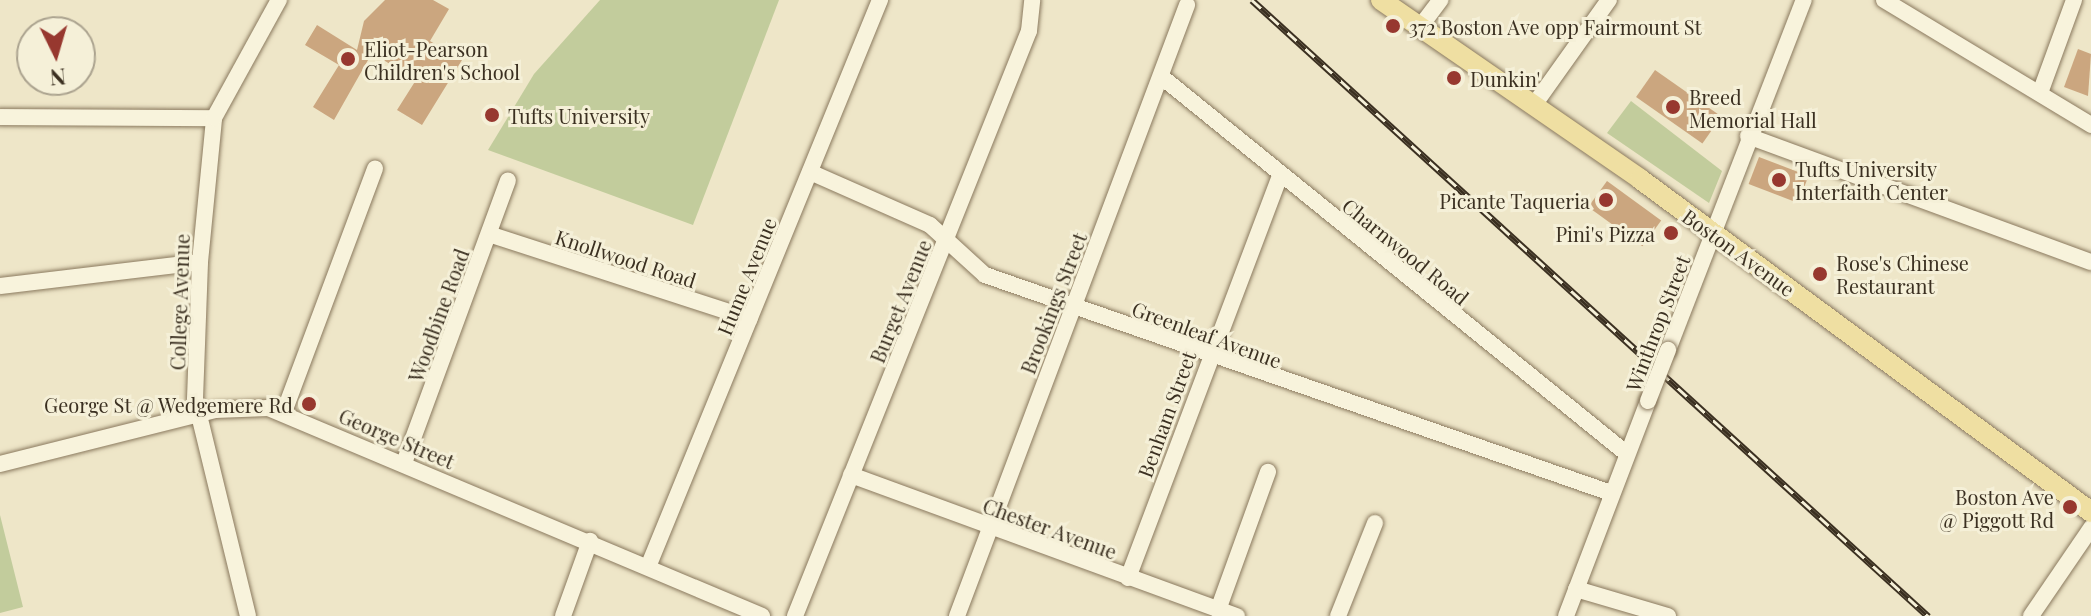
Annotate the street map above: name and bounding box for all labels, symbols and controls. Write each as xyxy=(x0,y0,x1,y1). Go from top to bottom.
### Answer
place label: 372 Boston Ave opp Fairmount St xyxy=(1409,14,1703,38)
north arrow xyxy=(16,16,96,96)
marker: 372 Boston Ave opp Fairmount St xyxy=(1384,17,1402,35)
place label: Eliot-Pearson Children's School xyxy=(364,36,520,83)
marker: Eliot-Pearson Children's School xyxy=(339,50,357,68)
text: N xyxy=(49,62,67,94)
place label: Dunkin' xyxy=(1470,66,1540,90)
marker: Dunkin' xyxy=(1445,69,1463,87)
place label: Breed Memorial Hall xyxy=(1689,84,1817,131)
marker: Breed Memorial Hall xyxy=(1664,98,1682,116)
place label: Tufts University xyxy=(508,103,650,127)
marker: Tufts University xyxy=(483,106,501,124)
place label: Tufts University Interfaith Center xyxy=(1795,156,1948,203)
marker: Tufts University Interfaith Center xyxy=(1770,171,1788,189)
place label: Picante Taqueria xyxy=(1439,188,1590,212)
marker: Picante Taqueria xyxy=(1597,191,1615,209)
street label: Charnwood Road xyxy=(1338,193,1474,309)
street label: Boston Avenue xyxy=(1678,203,1800,301)
street label: Hume Avenue xyxy=(711,213,781,339)
place label: Pini's Pizza xyxy=(1555,221,1655,245)
street label: Knollwood Road xyxy=(553,224,699,292)
marker: Pini's Pizza xyxy=(1662,224,1680,242)
street label: Brookings Street xyxy=(1015,229,1091,377)
street label: College Avenue xyxy=(165,233,193,371)
street label: Burget Avenue xyxy=(864,236,936,366)
street label: Woodbine Road xyxy=(403,245,473,385)
place label: Rose's Chinese Restaurant xyxy=(1836,250,1969,297)
street label: Winthrop Street xyxy=(1620,251,1694,395)
marker: Rose's Chinese Restaurant xyxy=(1811,265,1829,283)
street label: Greenleaf Avenue xyxy=(1129,296,1285,372)
street label: Benham Street xyxy=(1132,348,1200,480)
place label: George St @ Wedgemere Rd xyxy=(43,392,293,416)
marker: George St @ Wedgemere Rd xyxy=(300,395,318,413)
street label: George Street xyxy=(336,403,458,473)
place label: Boston Ave @ Piggott Rd xyxy=(1939,484,2054,531)
street label: Chester Avenue xyxy=(979,492,1121,564)
marker: Boston Ave @ Piggott Rd xyxy=(2061,498,2079,516)

